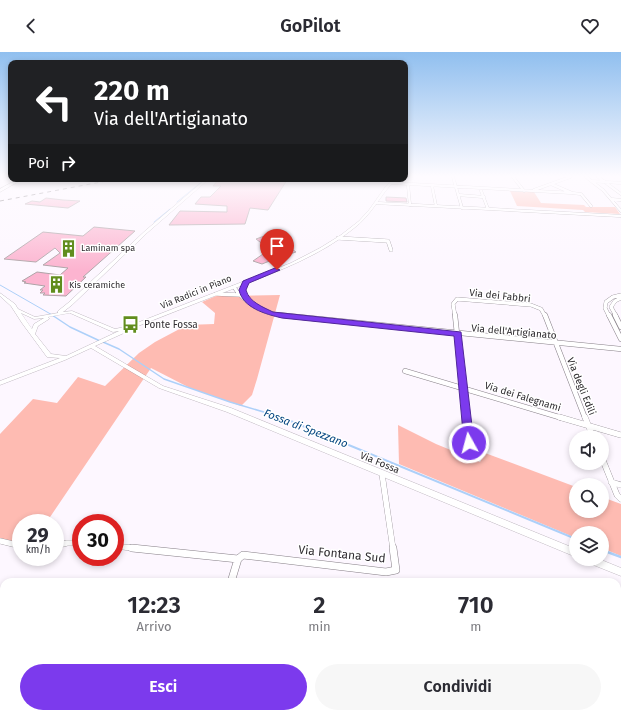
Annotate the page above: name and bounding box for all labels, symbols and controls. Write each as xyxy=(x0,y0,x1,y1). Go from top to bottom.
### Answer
icon: back xyxy=(20,15,42,37)
text: GoPilot xyxy=(280,15,341,37)
icon: heart xyxy=(579,15,601,37)
text: 220 m xyxy=(94,74,170,107)
icon: left xyxy=(28,76,80,128)
text: Via dell'Artigianato xyxy=(94,108,248,130)
icon: right xyxy=(57,152,79,174)
text: Poi xyxy=(28,154,49,172)
pin xyxy=(260,229,294,270)
icon: arrive xyxy=(266,235,288,257)
building icon: Laminam spa xyxy=(58,238,78,258)
place label: Laminam spa xyxy=(81,243,135,253)
street label: Via Radici in Piano xyxy=(159,273,233,311)
building icon: Kis ceramiche xyxy=(46,275,66,295)
place label: Kis ceramiche xyxy=(69,280,125,290)
street label: Via dei Fabbri xyxy=(469,287,531,305)
bus stop icon: Ponte Fossa xyxy=(121,314,141,334)
place label: Ponte Fossa xyxy=(144,319,198,331)
street label: Via dell'Artigianato xyxy=(471,322,557,342)
street label: Via degli Edili xyxy=(564,356,598,417)
street label: Via dei Falegnami xyxy=(483,380,563,414)
water label: Fossa di Spezzano xyxy=(262,406,350,451)
position arrow xyxy=(448,422,490,464)
map controls xyxy=(569,430,609,566)
button: sound xyxy=(569,430,609,470)
street label: Via Fossa xyxy=(358,450,401,476)
button: search xyxy=(569,478,609,518)
speed limit sign: 30 xyxy=(72,514,124,566)
text: 29 xyxy=(27,523,49,547)
button: layers xyxy=(569,526,609,566)
street label: Via Fontana Sud xyxy=(298,542,386,566)
text: km/h xyxy=(26,544,50,556)
text: 12:23 xyxy=(127,591,181,619)
text: 2 xyxy=(313,591,326,619)
text: 710 xyxy=(458,591,494,619)
text: Arrivo xyxy=(137,619,172,634)
text: min xyxy=(308,619,331,634)
text: m xyxy=(470,619,481,634)
button: Esci xyxy=(20,664,307,710)
button: Condividi xyxy=(315,664,601,710)

